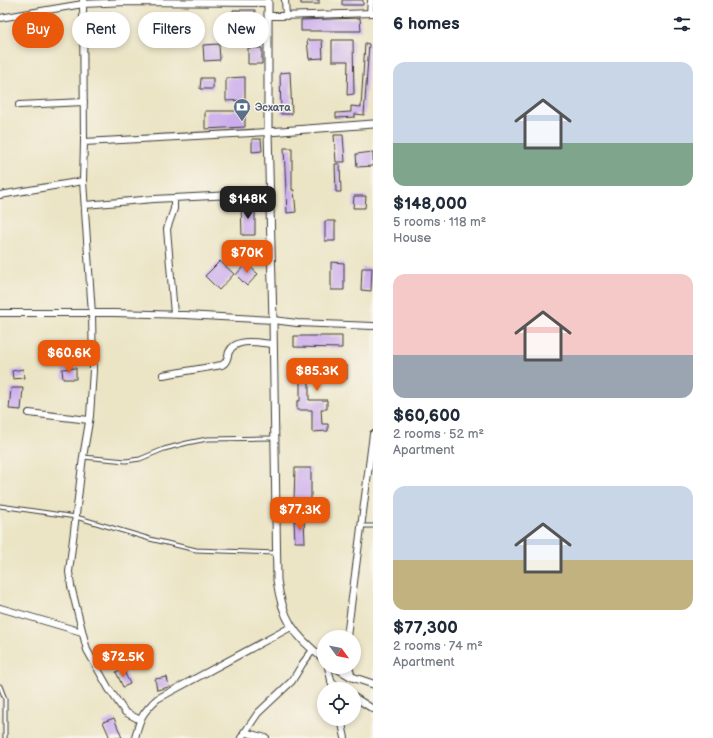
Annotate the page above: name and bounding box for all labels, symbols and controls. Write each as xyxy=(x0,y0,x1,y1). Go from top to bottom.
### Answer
chip: Buy xyxy=(12,12,64,48)
chip: Rent xyxy=(72,12,130,48)
chip: Filters xyxy=(138,12,205,48)
chip: New xyxy=(213,12,269,48)
icon: filters xyxy=(671,13,693,35)
text: 6 homes xyxy=(393,14,460,34)
icon: home xyxy=(507,88,579,160)
bank icon: Эсхата xyxy=(232,97,252,122)
place label: Эсхата xyxy=(255,101,291,114)
pin: $148K xyxy=(220,186,276,220)
text: $148K xyxy=(229,191,267,207)
text: $148,000 xyxy=(393,194,467,214)
text: 5 rooms · 118 m² xyxy=(393,214,486,230)
text: House xyxy=(393,230,431,246)
pin: $70K xyxy=(223,240,271,274)
text: $70K xyxy=(231,245,263,261)
icon: home xyxy=(507,300,579,372)
pin: $60.6K xyxy=(36,340,102,374)
text: $60.6K xyxy=(47,345,91,361)
pin: $85.3K xyxy=(284,358,350,392)
text: $85.3K xyxy=(295,363,339,379)
text: $60,600 xyxy=(393,406,460,426)
text: 2 rooms · 52 m² xyxy=(393,426,484,442)
text: Apartment xyxy=(393,442,454,458)
pin: $77.3K xyxy=(267,497,333,531)
text: $77.3K xyxy=(279,502,321,518)
icon: home xyxy=(507,512,579,584)
text: $77,300 xyxy=(393,618,458,638)
north arrow xyxy=(317,630,361,674)
map controls xyxy=(317,630,361,726)
text: 2 rooms · 74 m² xyxy=(393,638,483,654)
pin: $72.5K xyxy=(90,644,156,678)
text: $72.5K xyxy=(102,649,144,665)
text: Apartment xyxy=(393,654,454,670)
button: locate xyxy=(317,682,361,726)

